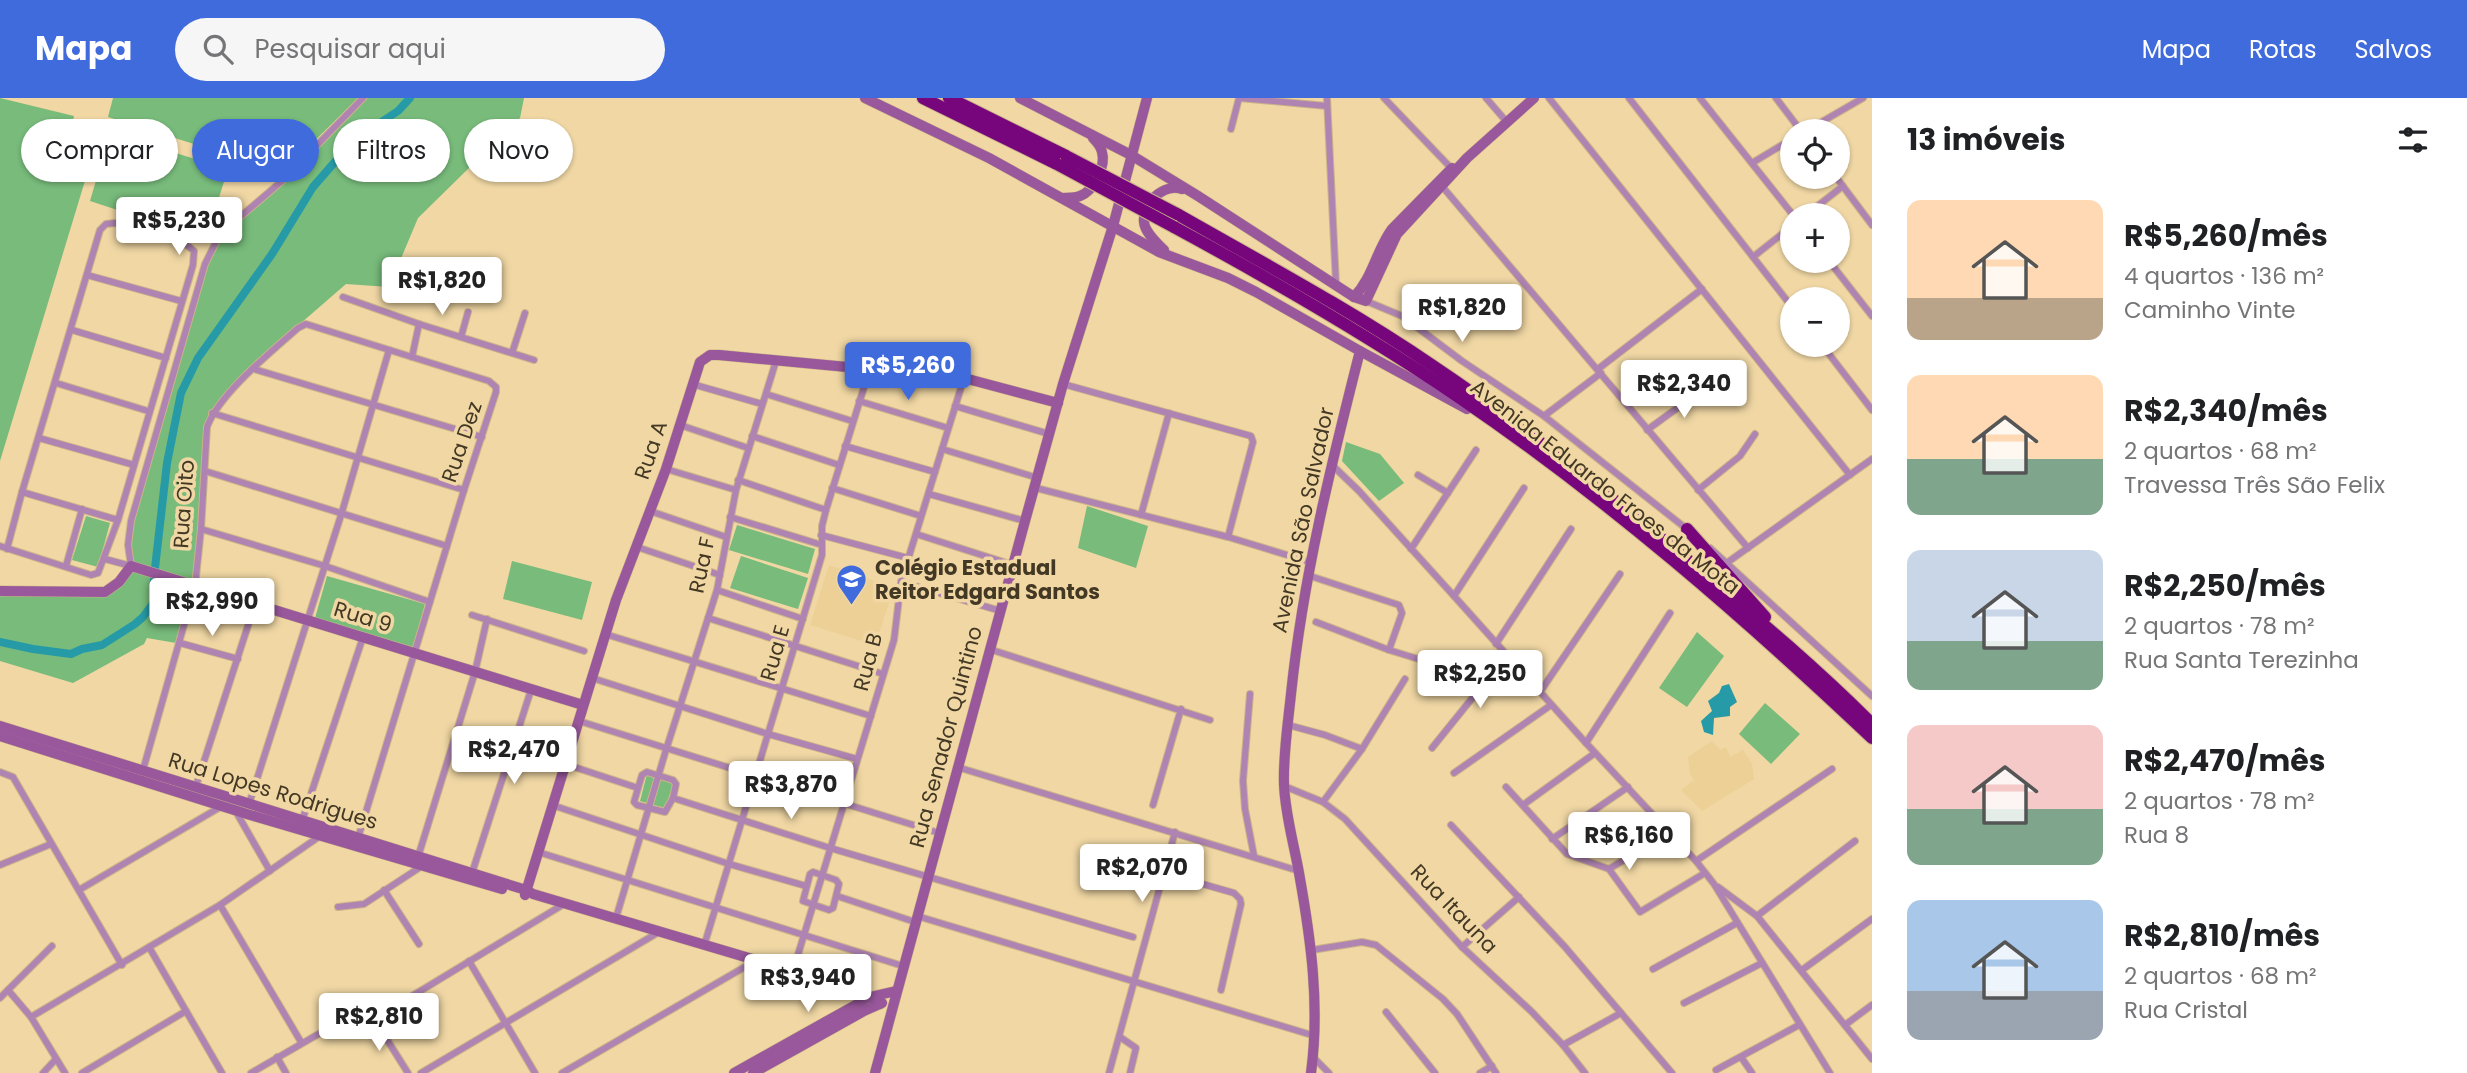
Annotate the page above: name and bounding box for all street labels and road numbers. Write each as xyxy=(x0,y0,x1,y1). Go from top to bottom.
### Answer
street label: Avenida Eduardo Froes da Mota xyxy=(1465,372,1746,601)
street label: Rua Dez xyxy=(434,398,489,486)
street label: Avenida São Salvador xyxy=(1264,404,1341,636)
street label: Rua A xyxy=(627,417,674,483)
street label: Rua Oito xyxy=(166,459,201,549)
street label: Rua F xyxy=(681,534,722,596)
street label: Rua 9 xyxy=(331,594,396,639)
street label: Rua E xyxy=(753,622,796,684)
street label: Rua Senador Quintino xyxy=(902,623,989,851)
street label: Rua B xyxy=(846,630,889,694)
street label: Rua Lopes Rodrigues xyxy=(165,745,381,836)
street label: Rua Itauna xyxy=(1404,858,1504,960)

